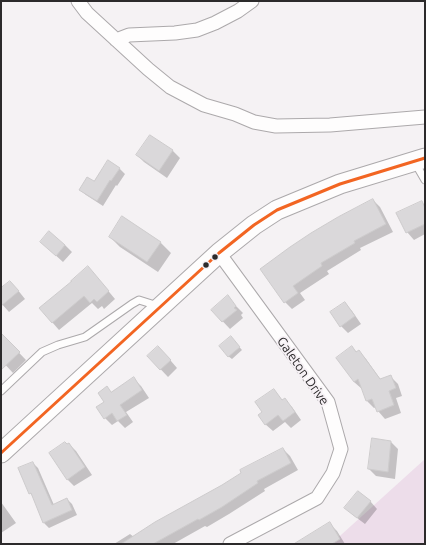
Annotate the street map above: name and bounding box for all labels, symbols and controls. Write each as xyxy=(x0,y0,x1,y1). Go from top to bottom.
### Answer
unlabelled marker xyxy=(210,252,220,262)
unlabelled marker xyxy=(201,260,211,270)
street label: Galeton Drive xyxy=(274,334,332,408)

